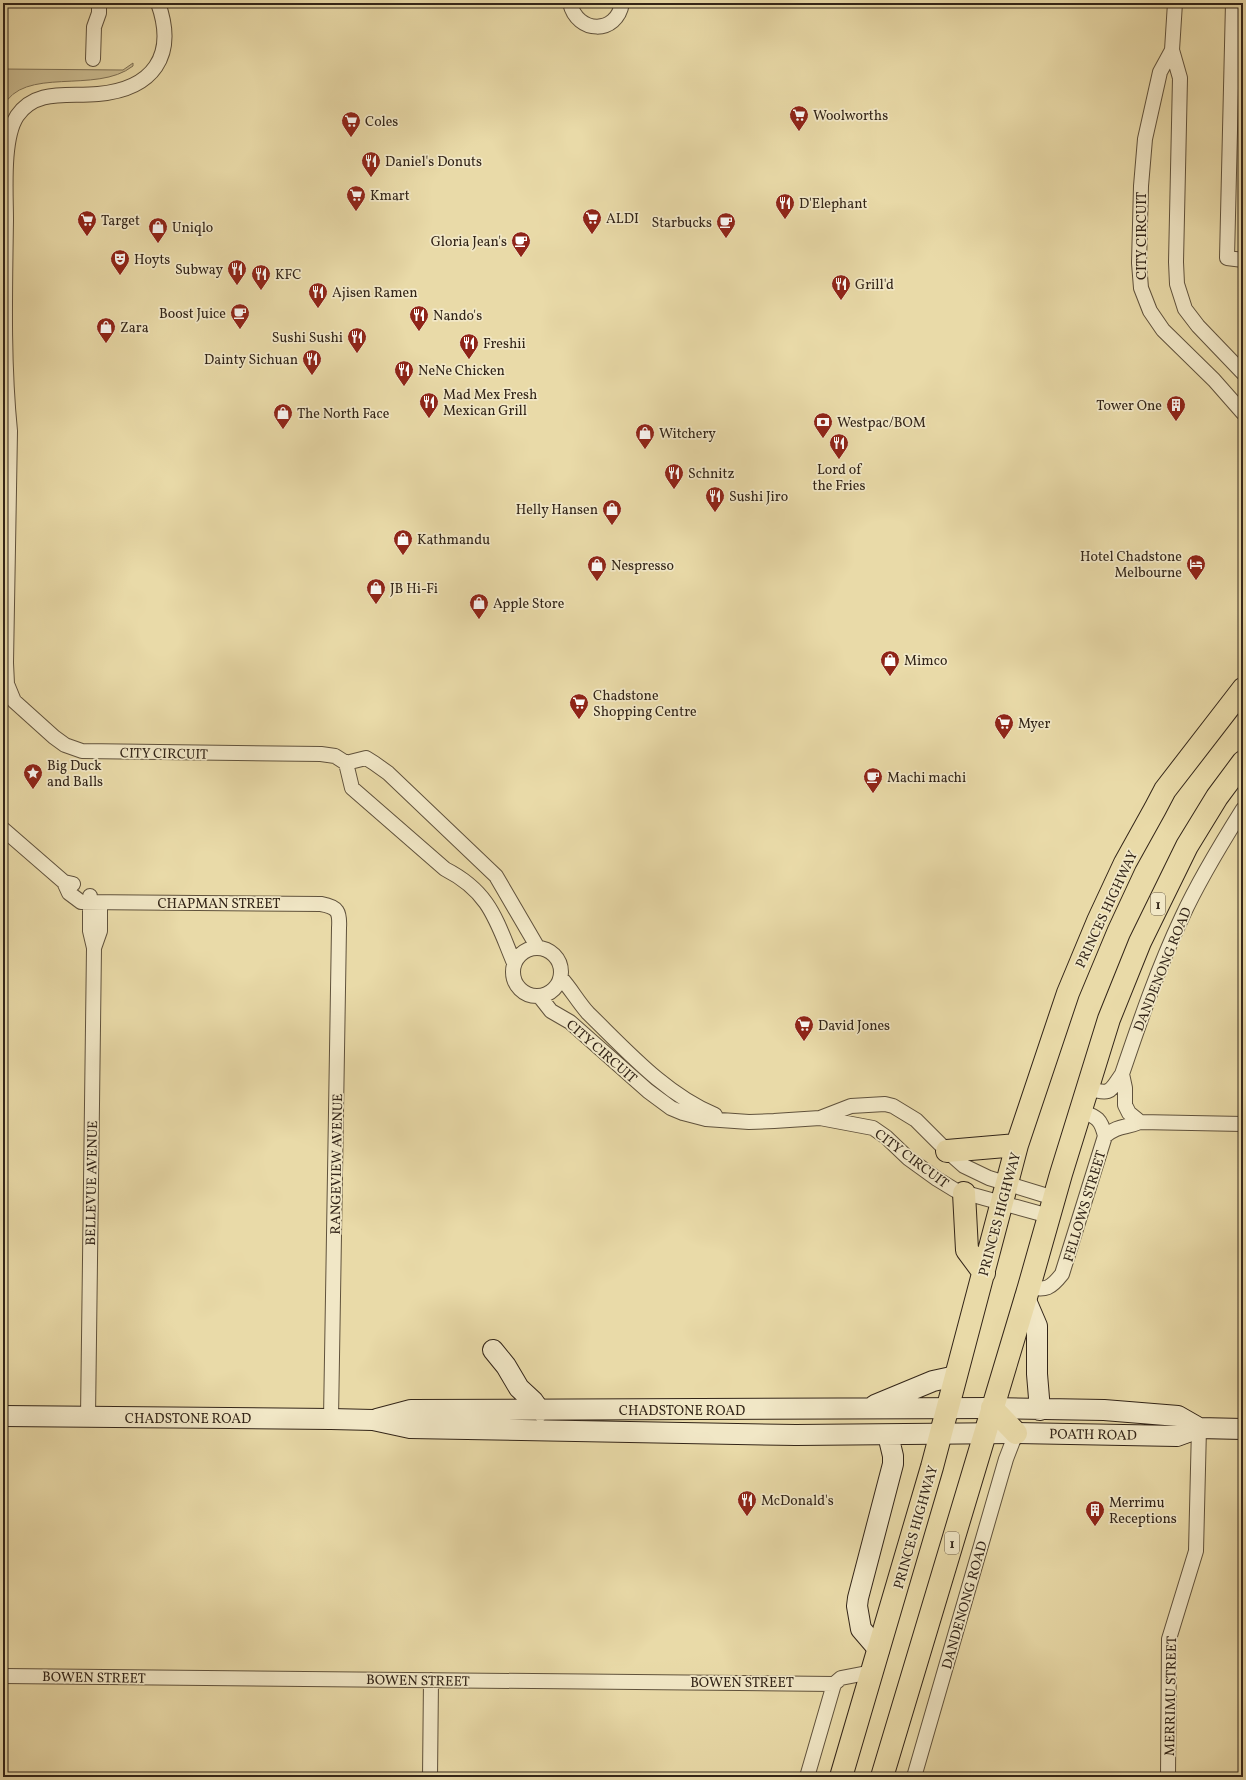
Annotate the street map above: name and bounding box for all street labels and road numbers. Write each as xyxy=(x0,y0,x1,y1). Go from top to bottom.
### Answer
street label: CITY CIRCUIT xyxy=(1133,192,1152,280)
street label: CITY CIRCUIT xyxy=(120,744,208,765)
street label: PRINCES HIGHWAY xyxy=(1072,848,1143,971)
road number: 1 xyxy=(1151,893,1165,915)
street label: CHAPMAN STREET xyxy=(157,895,281,914)
street label: DANDENONG ROAD xyxy=(1130,905,1197,1035)
street label: CITY CIRCUIT xyxy=(562,1016,641,1088)
street label: RANGEVIEW AVENUE xyxy=(327,1093,348,1235)
street label: BELLEVUE AVENUE xyxy=(82,1120,103,1246)
street label: CITY CIRCUIT xyxy=(870,1125,952,1193)
street label: FELLOWS STREET xyxy=(1059,1148,1111,1264)
street label: PRINCES HIGHWAY xyxy=(975,1150,1026,1278)
street label: CHADSTONE ROAD xyxy=(619,1402,745,1421)
street label: CHADSTONE ROAD xyxy=(125,1410,251,1429)
street label: POATH ROAD xyxy=(1049,1425,1137,1446)
street label: PRINCES HIGHWAY xyxy=(890,1463,943,1591)
road number: 1 xyxy=(945,1532,959,1554)
street label: DANDENONG ROAD xyxy=(938,1539,993,1672)
street label: MERRIMU STREET xyxy=(1161,1636,1182,1756)
street label: BOWEN STREET xyxy=(42,1668,146,1689)
street label: BOWEN STREET xyxy=(366,1671,470,1692)
street label: BOWEN STREET xyxy=(690,1674,794,1693)

